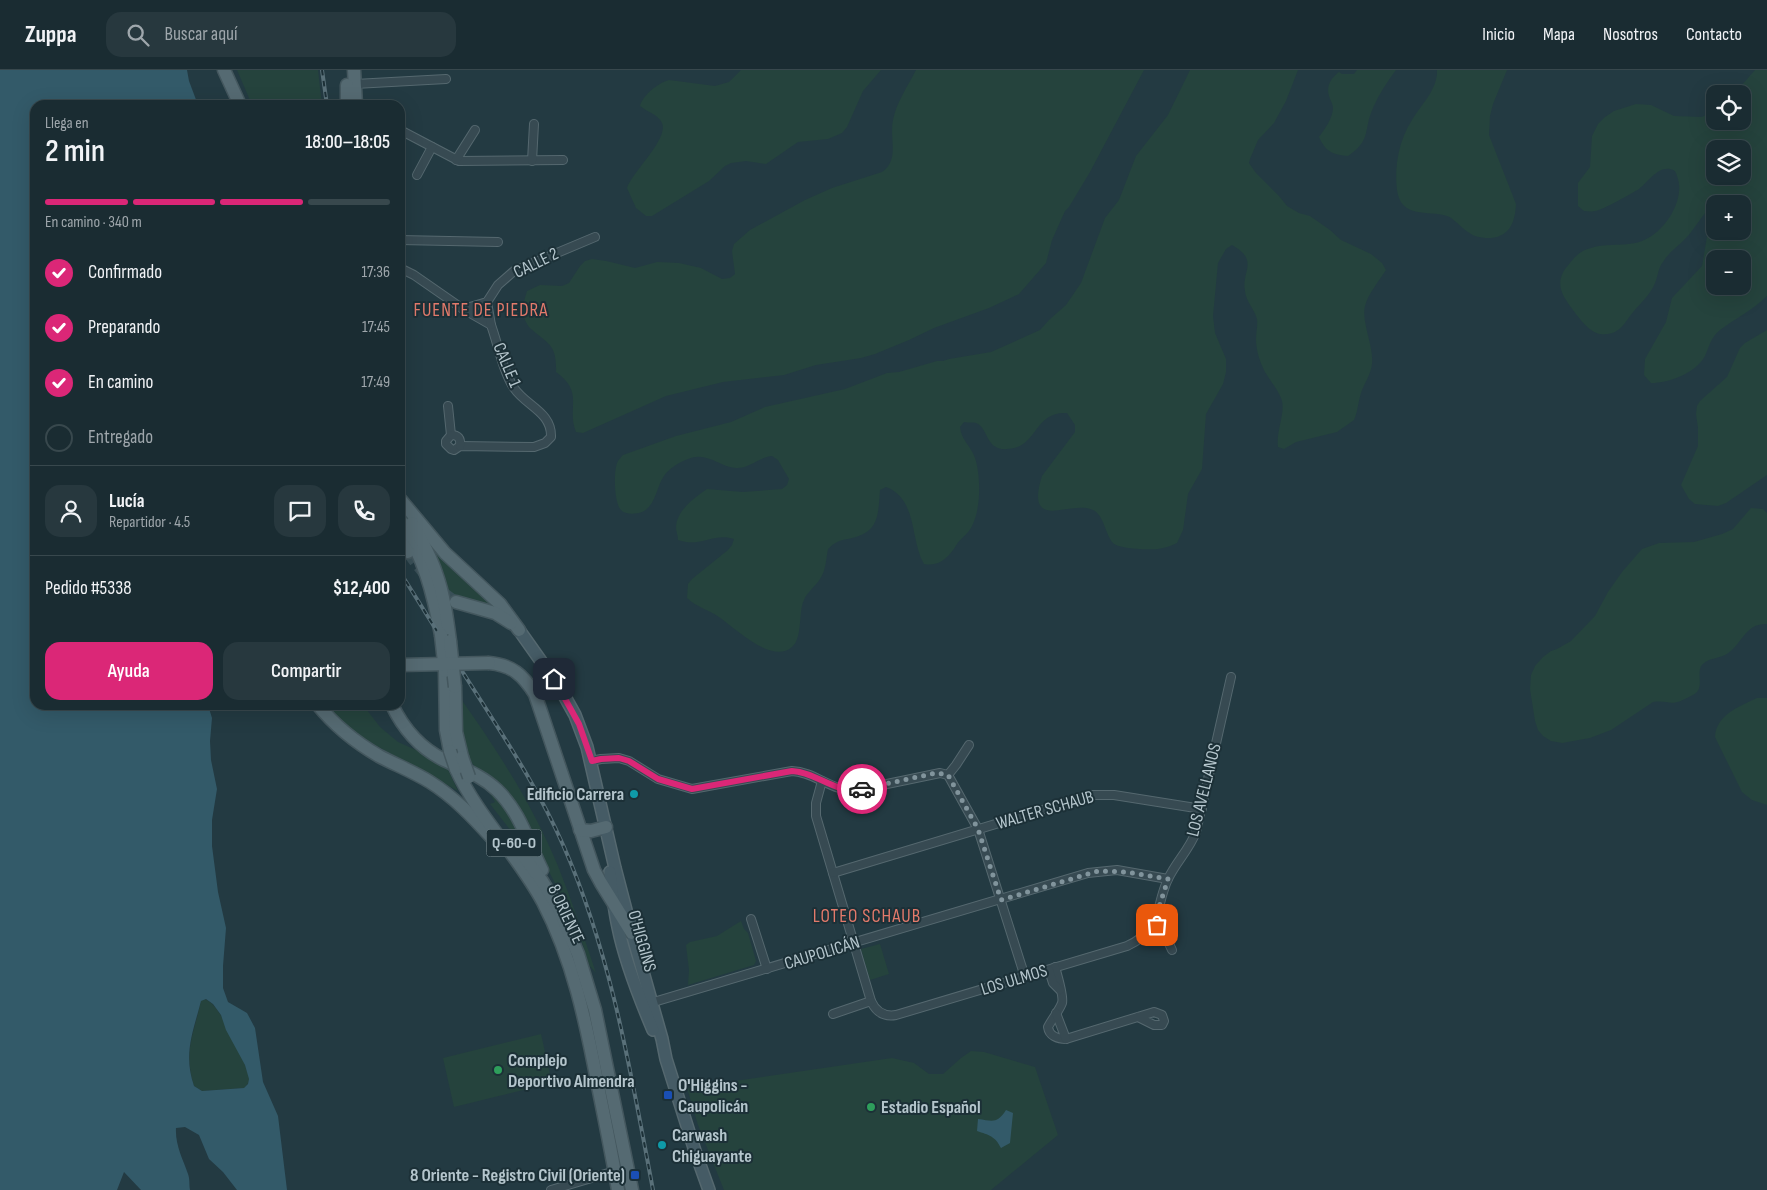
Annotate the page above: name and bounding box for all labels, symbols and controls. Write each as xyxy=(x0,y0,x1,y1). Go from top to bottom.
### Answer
search box xyxy=(106,12,456,57)
text: Zuppa xyxy=(25,20,76,49)
icon: search xyxy=(124,21,152,49)
text: Buscar aquí xyxy=(164,23,238,46)
text: Inicio xyxy=(1482,24,1515,45)
text: Mapa xyxy=(1543,24,1575,45)
text: Nosotros xyxy=(1603,24,1658,45)
text: Contacto xyxy=(1686,24,1742,45)
map controls xyxy=(1706,85,1751,295)
button: locate xyxy=(1706,85,1751,130)
text: Llega en xyxy=(45,114,89,133)
text: 18:00–18:05 xyxy=(305,131,390,154)
text: 2 min xyxy=(45,132,105,171)
button: layers xyxy=(1706,140,1751,185)
button: + xyxy=(1706,195,1751,240)
text: En camino · 340 m xyxy=(45,213,142,232)
street label: CALLE 2 xyxy=(510,243,562,283)
button: − xyxy=(1706,250,1751,295)
icon: check xyxy=(45,259,73,287)
text: Confirmado xyxy=(88,261,162,284)
text: 17:36 xyxy=(361,263,390,282)
district label: FUENTE DE PIEDRA xyxy=(414,299,548,322)
icon: check xyxy=(45,314,73,342)
text: Preparando xyxy=(88,316,160,339)
text: 17:45 xyxy=(362,318,390,337)
street label: CALLE 1 xyxy=(488,340,526,391)
icon: check xyxy=(45,369,73,397)
text: En camino xyxy=(88,371,153,394)
text: 17:49 xyxy=(361,373,390,392)
text: Entregado xyxy=(88,426,153,449)
button: person xyxy=(45,485,97,537)
button: chat xyxy=(274,485,326,537)
button: phone xyxy=(338,485,390,537)
text: Lucía xyxy=(109,490,144,513)
text: Repartidor · 4.5 xyxy=(109,513,190,532)
text: Pedido #5338 xyxy=(45,577,131,600)
text: $12,400 xyxy=(333,577,390,600)
button: Ayuda xyxy=(45,642,213,700)
button: Compartir xyxy=(223,642,390,700)
pin xyxy=(533,658,575,700)
icon: home xyxy=(540,665,568,693)
street label: LOS AVELLANOS xyxy=(1182,741,1226,839)
courier xyxy=(837,764,887,814)
icon: car xyxy=(848,775,876,803)
place label: Edificio Carrera xyxy=(527,784,624,805)
street label: WALTER SCHAUB xyxy=(994,786,1096,834)
marker: Edificio Carrera xyxy=(628,788,640,800)
road number: Q-60-O xyxy=(486,830,542,856)
street label: 8 ORIENTE xyxy=(543,881,589,947)
pin xyxy=(1136,904,1178,946)
district label: LOTEO SCHAUB xyxy=(813,905,921,928)
street label: O'HIGGINS xyxy=(623,908,661,974)
icon: bag xyxy=(1143,911,1171,939)
street label: CAUPOLICÁN xyxy=(782,932,862,974)
street label: LOS ULMOS xyxy=(978,960,1050,1000)
place label: Complejo Deportivo Almendra xyxy=(508,1050,635,1092)
marker: Complejo Deportivo Almendra xyxy=(492,1064,504,1076)
place label: O'Higgins - Caupolicán xyxy=(678,1075,748,1117)
marker: O'Higgins - Caupolicán xyxy=(662,1089,674,1101)
place label: Estadio Español xyxy=(881,1097,981,1118)
marker: Estadio Español xyxy=(865,1101,877,1113)
place label: Carwash Chiguayante xyxy=(672,1125,752,1167)
marker: Carwash Chiguayante xyxy=(656,1139,668,1151)
place label: 8 Oriente - Registro Civil (Oriente) xyxy=(410,1165,625,1186)
marker: 8 Oriente - Registro Civil (Oriente) xyxy=(629,1169,641,1181)

